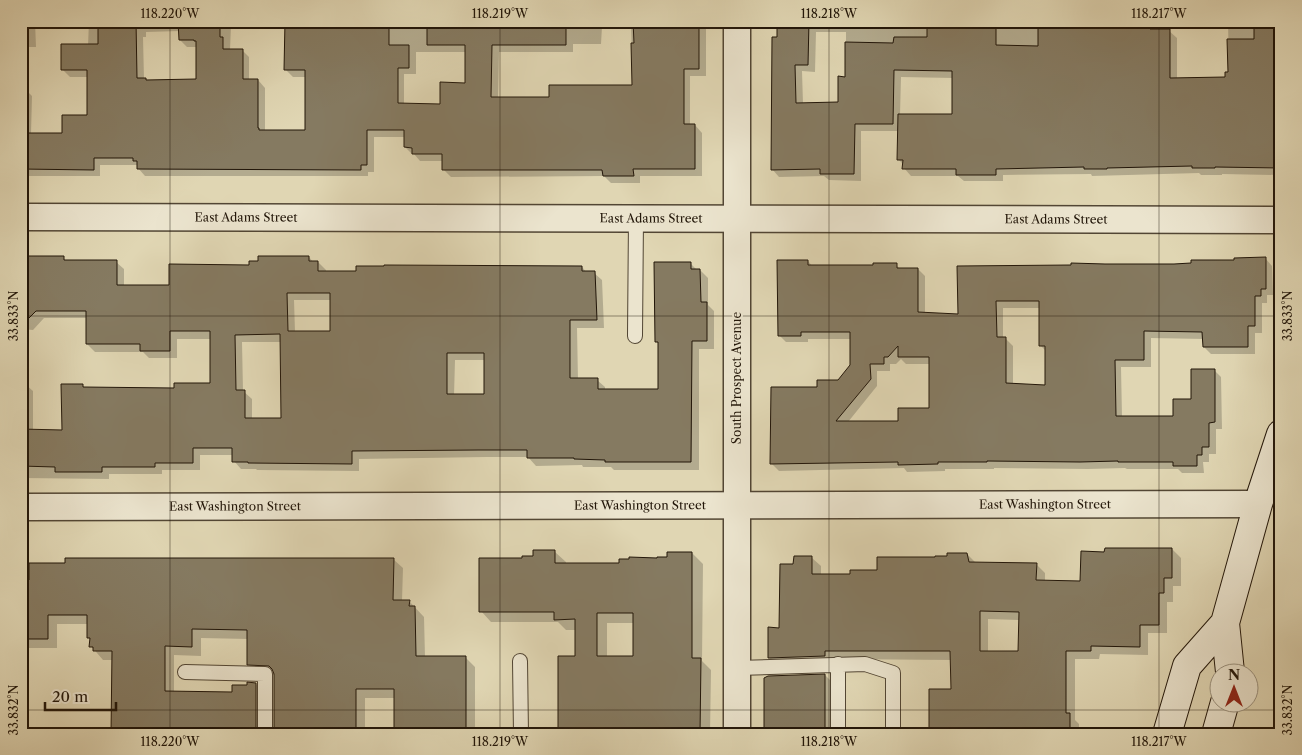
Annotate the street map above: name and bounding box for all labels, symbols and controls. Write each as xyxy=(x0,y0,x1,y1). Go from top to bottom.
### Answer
text: 118.220°W xyxy=(141,6,200,21)
text: 118.219°W xyxy=(472,6,529,21)
text: 118.218°W xyxy=(801,6,858,21)
text: 118.217°W xyxy=(1131,6,1188,21)
street label: East Adams Street xyxy=(195,209,298,225)
street label: East Adams Street xyxy=(600,210,703,226)
street label: East Adams Street xyxy=(1005,211,1108,227)
text: 33.833°N xyxy=(6,291,21,341)
text: 33.833°N xyxy=(1280,291,1295,341)
street label: South Prospect Avenue xyxy=(729,312,744,444)
street label: East Washington Street xyxy=(979,496,1112,512)
street label: East Washington Street xyxy=(574,497,707,513)
street label: East Washington Street xyxy=(169,498,302,514)
north arrow xyxy=(1210,662,1260,712)
text: N xyxy=(1228,666,1240,684)
scale bar xyxy=(45,680,116,712)
text: 33.832°N xyxy=(6,684,21,735)
text: 33.832°N xyxy=(1280,684,1295,735)
text: 20 m xyxy=(52,687,88,706)
text: 118.220°W xyxy=(141,734,200,749)
text: 118.219°W xyxy=(472,734,529,749)
text: 118.218°W xyxy=(801,734,858,749)
text: 118.217°W xyxy=(1131,734,1188,749)

